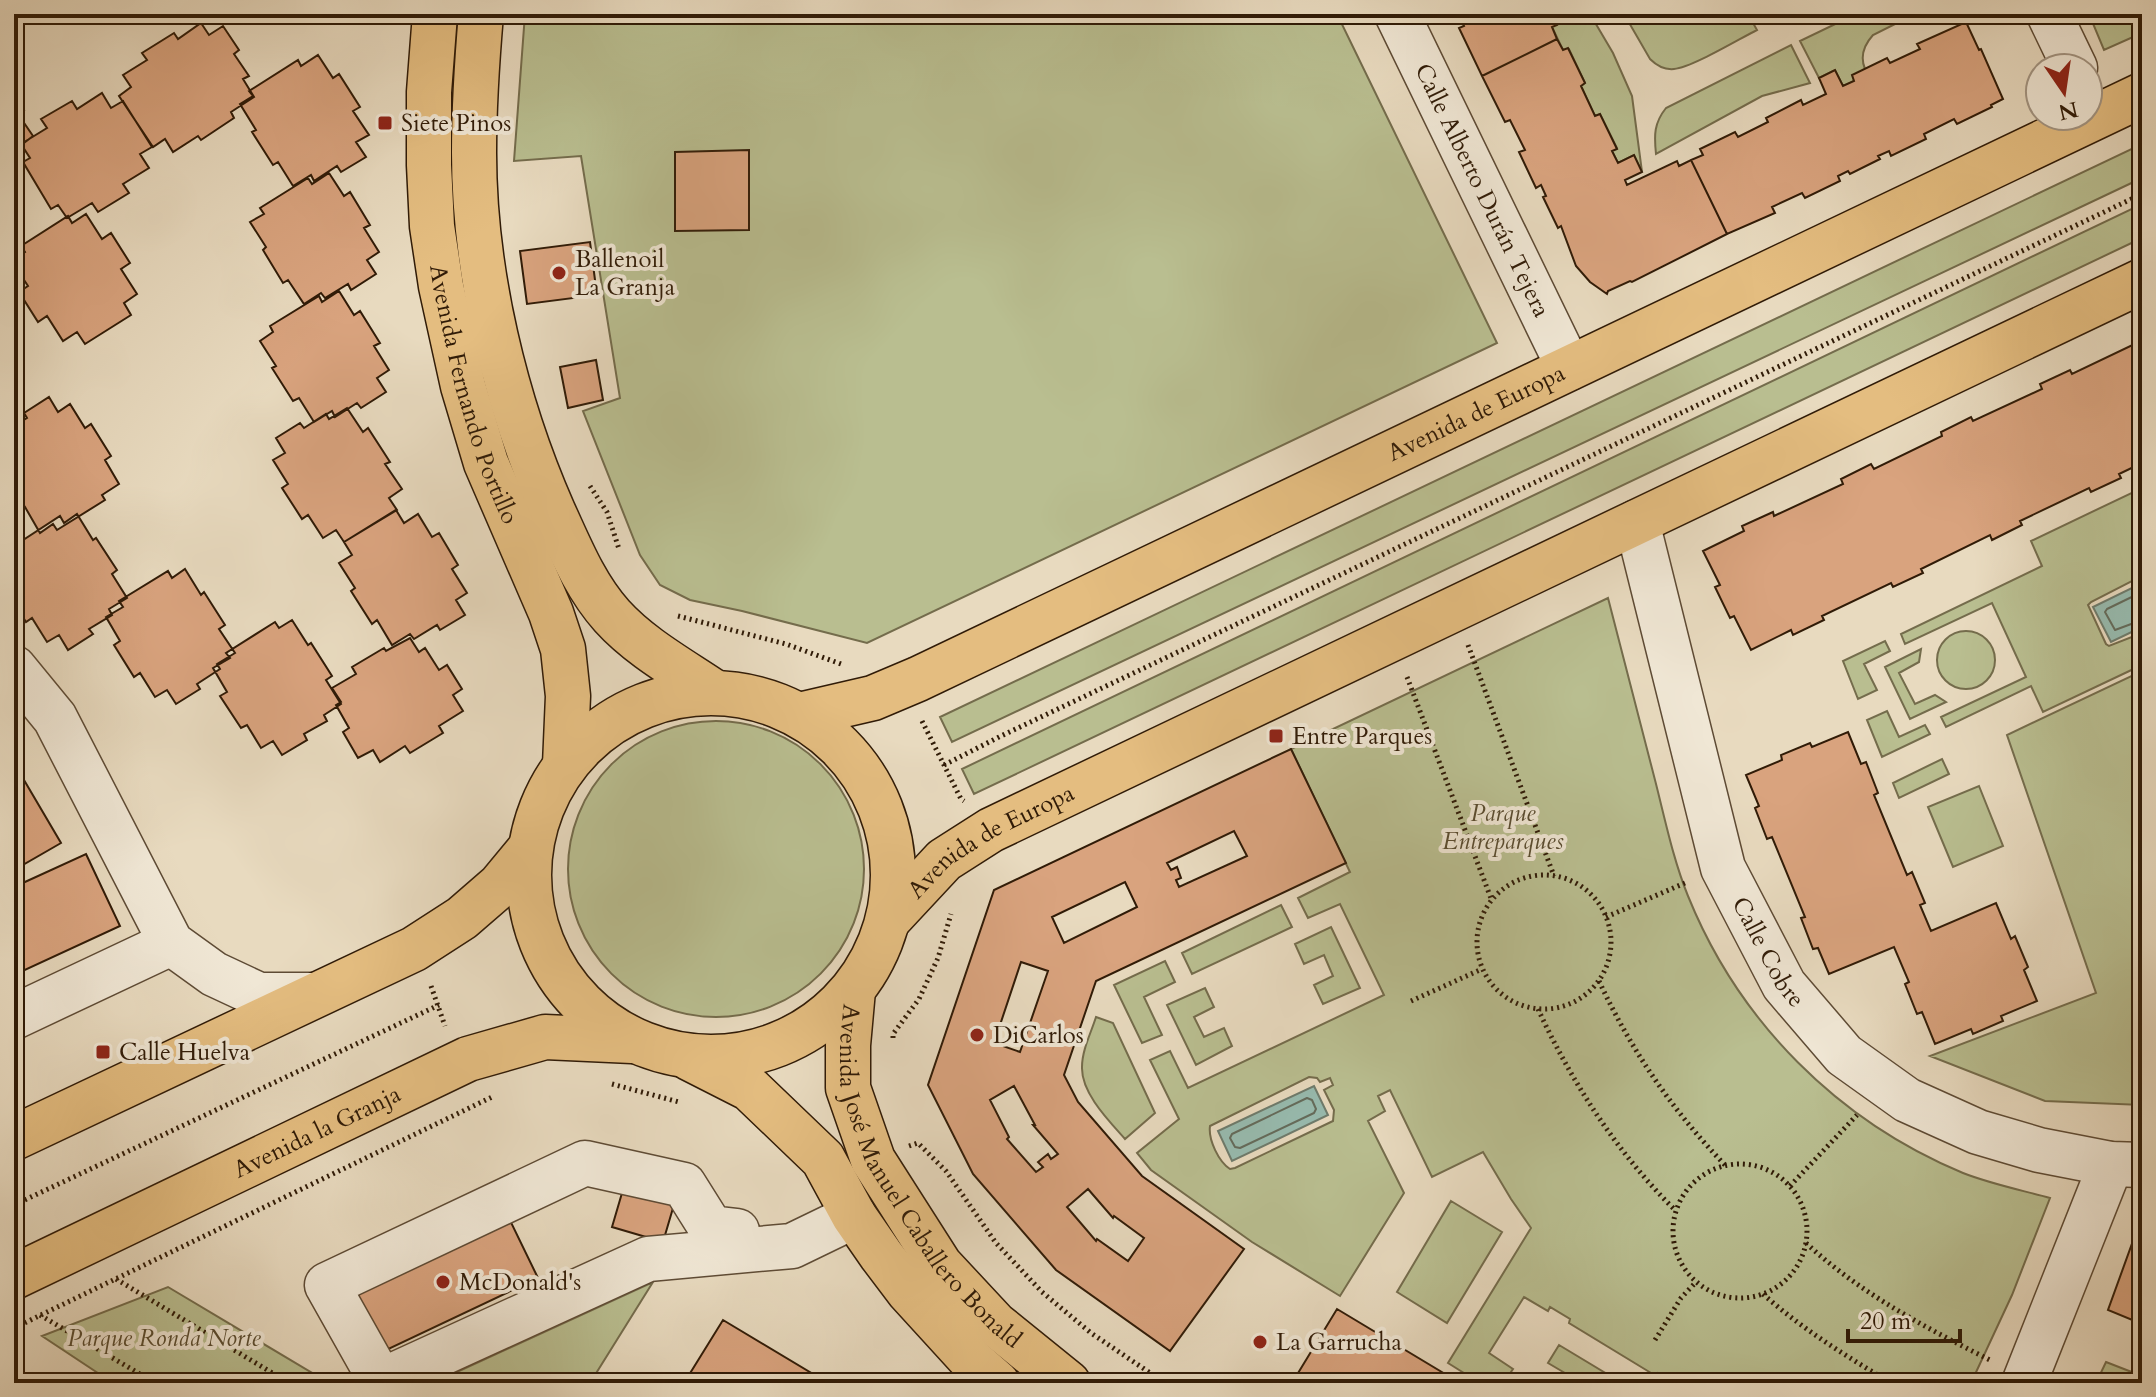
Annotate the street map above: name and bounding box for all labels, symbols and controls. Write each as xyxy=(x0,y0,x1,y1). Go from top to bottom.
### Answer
north arrow xyxy=(2024,52,2104,132)
street label: Calle Alberto Durán Tejera xyxy=(1407,58,1559,323)
text: N xyxy=(2056,94,2081,127)
place label: Siete Pinos xyxy=(401,107,511,140)
marker: Siete Pinos xyxy=(376,114,394,132)
place label: Ballenoil La Granja xyxy=(575,243,676,304)
street label: Avenida Fernando Portillo xyxy=(422,262,527,529)
marker: Ballenoil La Granja xyxy=(550,264,568,282)
street label: Avenida de Europa xyxy=(1382,356,1571,469)
place label: Entre Parques xyxy=(1292,720,1432,753)
marker: Entre Parques xyxy=(1267,727,1285,745)
street label: Avenida de Europa xyxy=(900,776,1080,906)
park label: Parque Entreparques xyxy=(1442,797,1564,858)
street label: Calle Cobre xyxy=(1724,891,1813,1014)
street label: Avenida José Manuel Caballero Bonald xyxy=(832,1003,1029,1356)
place label: DiCarlos xyxy=(993,1019,1084,1052)
marker: DiCarlos xyxy=(968,1026,986,1044)
place label: Calle Huelva xyxy=(119,1036,251,1069)
marker: Calle Huelva xyxy=(94,1043,112,1061)
street label: Avenida la Granja xyxy=(228,1077,407,1186)
place label: McDonald's xyxy=(459,1266,581,1299)
marker: McDonald's xyxy=(434,1273,452,1291)
scale bar xyxy=(1848,1293,1960,1343)
text: 20 m xyxy=(1860,1305,1912,1338)
park label: Parque Ronda Norte xyxy=(67,1322,262,1355)
place label: La Garrucha xyxy=(1276,1326,1403,1359)
marker: La Garrucha xyxy=(1251,1333,1269,1351)

